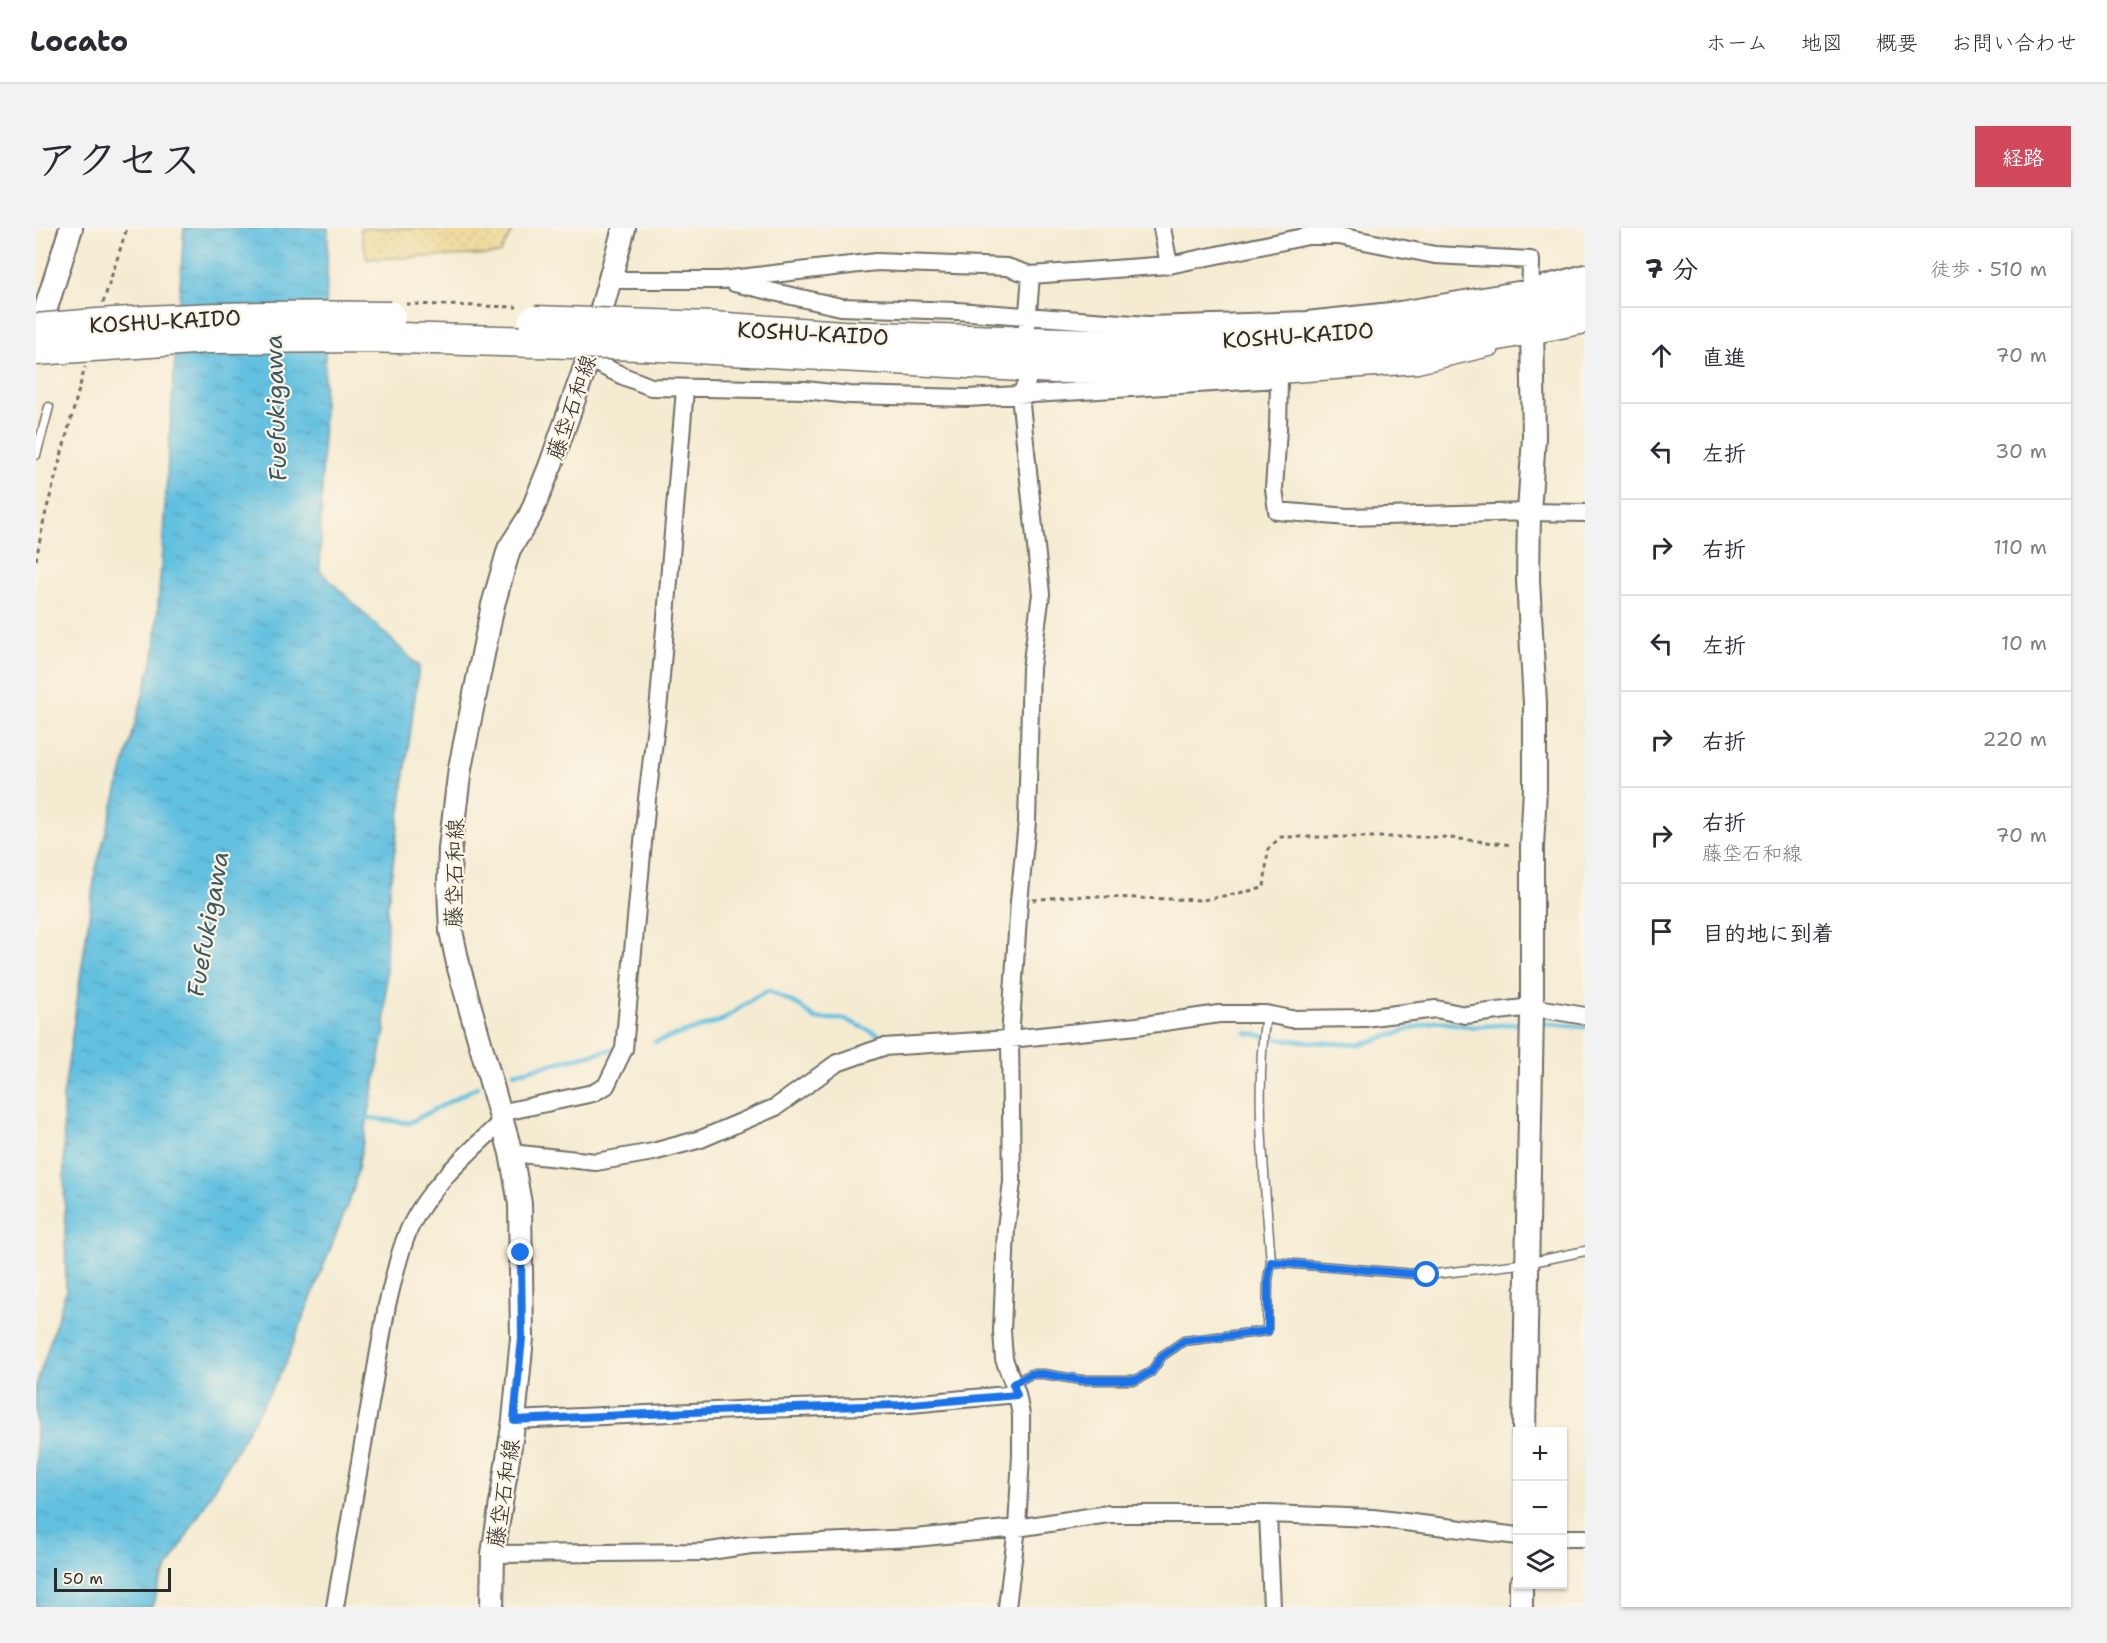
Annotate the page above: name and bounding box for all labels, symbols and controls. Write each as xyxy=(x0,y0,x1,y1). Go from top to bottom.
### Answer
text: Locato xyxy=(30,22,128,60)
text: ホーム xyxy=(1706,29,1768,57)
text: 地図 xyxy=(1801,29,1843,57)
text: 概要 xyxy=(1876,29,1918,57)
text: お問い合わせ xyxy=(1951,29,2077,57)
button: 経路 xyxy=(1975,126,2071,187)
text: アクセス xyxy=(36,131,201,187)
text: 7 分 xyxy=(1645,251,1698,286)
text: 徒歩 · 510 m xyxy=(1930,256,2047,282)
street label: KOSHU-KAIDO xyxy=(88,303,242,340)
street label: KOSHU-KAIDO xyxy=(736,315,890,352)
street label: KOSHU-KAIDO xyxy=(1221,316,1375,355)
water label: Fuefukigawa xyxy=(257,334,295,482)
icon: ahead xyxy=(1645,339,1678,372)
text: 70 m xyxy=(1995,342,2047,368)
text: 直進 xyxy=(1702,343,1746,372)
street label: 藤垈石和線 xyxy=(540,350,603,464)
icon: left xyxy=(1645,435,1678,468)
text: 30 m xyxy=(1995,438,2047,464)
text: 左折 xyxy=(1702,439,1746,468)
icon: right xyxy=(1645,531,1678,564)
text: 110 m xyxy=(1993,534,2047,560)
text: 右折 xyxy=(1702,535,1746,564)
icon: left xyxy=(1645,627,1678,660)
text: 10 m xyxy=(2001,630,2047,656)
text: 左折 xyxy=(1702,631,1746,660)
icon: right xyxy=(1645,723,1678,756)
text: 220 m xyxy=(1983,726,2047,752)
text: 右折 xyxy=(1702,727,1746,756)
text: 右折 xyxy=(1702,808,1746,837)
street label: 藤垈石和線 xyxy=(439,818,470,928)
icon: right xyxy=(1645,819,1678,852)
text: 70 m xyxy=(1995,822,2047,848)
text: 藤垈石和線 xyxy=(1702,840,1802,866)
water label: Fuefukigawa xyxy=(179,849,237,999)
icon: arrive xyxy=(1645,915,1678,948)
text: 目的地に到着 xyxy=(1702,919,1834,948)
route end xyxy=(507,1239,533,1265)
route start xyxy=(1413,1261,1439,1287)
map controls xyxy=(1513,1427,1567,1589)
button: + xyxy=(1513,1427,1567,1481)
street label: 藤垈石和線 xyxy=(481,1436,526,1550)
button: − xyxy=(1513,1481,1567,1535)
button: layers xyxy=(1513,1535,1567,1589)
scale bar xyxy=(54,1565,171,1592)
text: 50 m xyxy=(63,1568,103,1589)

